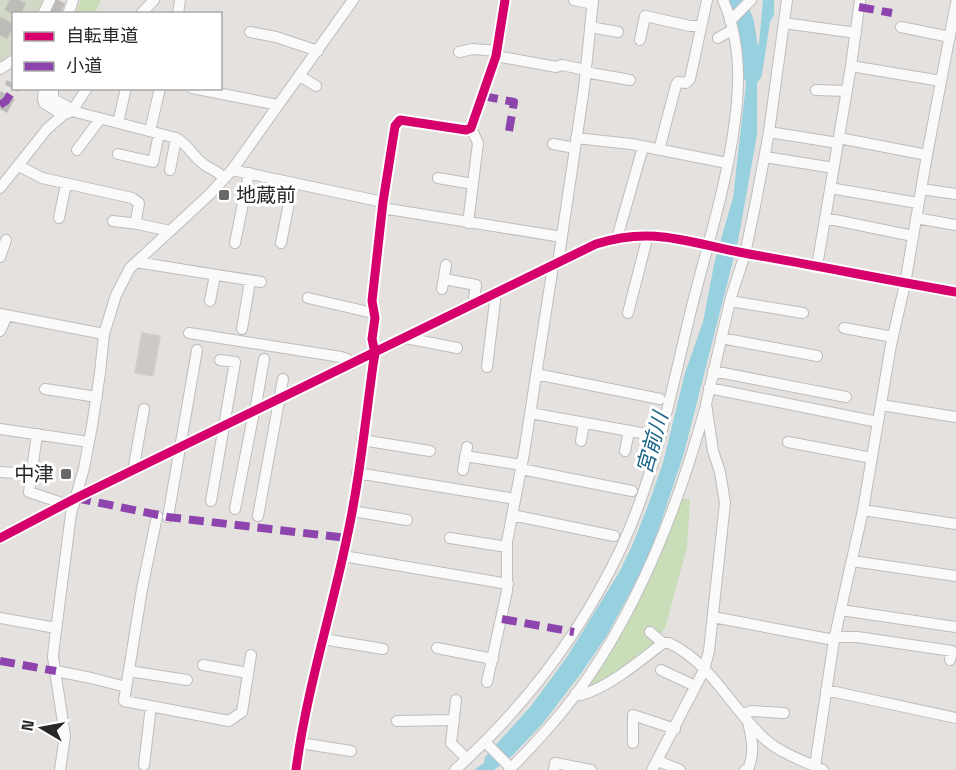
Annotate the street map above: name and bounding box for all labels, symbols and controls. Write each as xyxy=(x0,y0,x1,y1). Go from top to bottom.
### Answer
legend xyxy=(12,12,222,90)
text: 自転車道 xyxy=(66,24,138,47)
text: 小道 xyxy=(66,54,102,77)
place label: 地蔵前 xyxy=(236,182,296,208)
marker: 地蔵前 xyxy=(217,188,231,202)
water label: 宮前川 xyxy=(630,407,674,477)
place label: 中津 xyxy=(14,461,54,487)
marker: 中津 xyxy=(59,467,73,481)
north arrow xyxy=(12,698,72,758)
text: N xyxy=(16,718,39,733)

